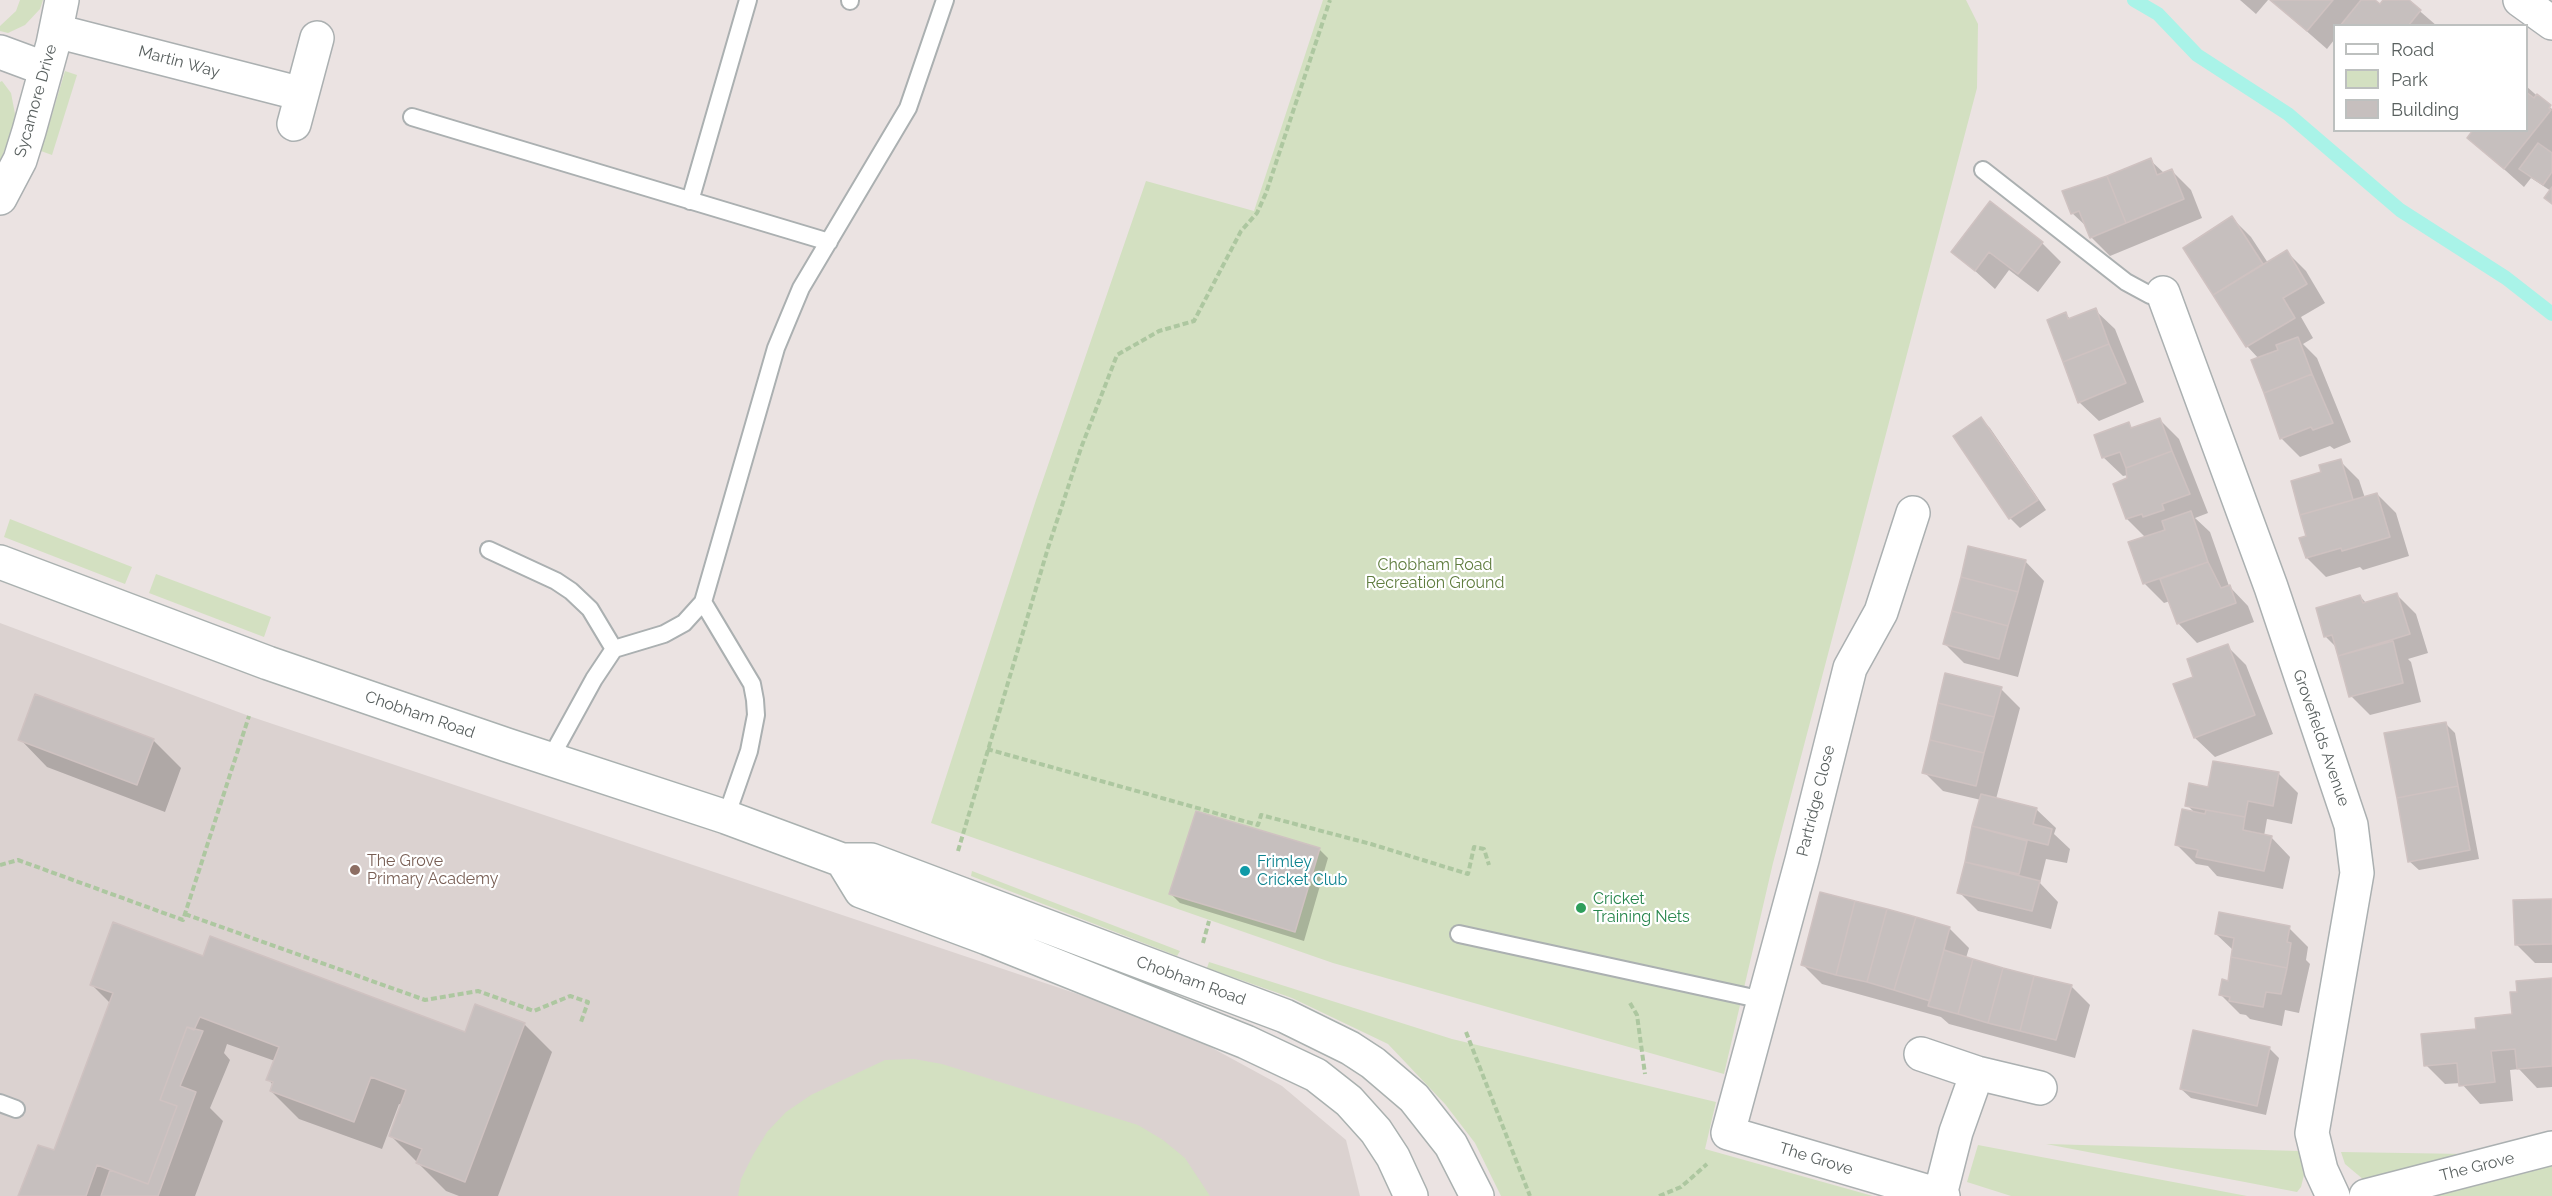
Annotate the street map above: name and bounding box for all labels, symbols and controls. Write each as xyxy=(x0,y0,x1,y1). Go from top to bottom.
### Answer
legend xyxy=(2333,24,2528,132)
text: Road xyxy=(2391,39,2434,60)
street label: Sycamore Drive xyxy=(11,42,61,160)
street label: Martin Way xyxy=(136,42,222,82)
text: Park xyxy=(2391,69,2428,90)
text: Building xyxy=(2391,99,2459,120)
park label: Chobham Road Recreation Ground xyxy=(1366,555,1504,593)
street label: Grovefields Avenue xyxy=(2289,667,2353,809)
street label: Chobham Road xyxy=(363,687,477,743)
street label: Partridge Close xyxy=(1793,743,1839,859)
place label: The Grove Primary Academy xyxy=(367,851,498,889)
place label: Frimley Cricket Club xyxy=(1257,852,1347,890)
marker: The Grove Primary Academy xyxy=(348,863,362,877)
marker: Frimley Cricket Club xyxy=(1238,864,1252,878)
place label: Cricket Training Nets xyxy=(1593,889,1690,927)
marker: Cricket Training Nets xyxy=(1574,901,1588,915)
street label: Chobham Road xyxy=(1134,952,1248,1010)
street label: The Grove xyxy=(1777,1139,1855,1179)
street label: The Grove xyxy=(2438,1148,2516,1186)

